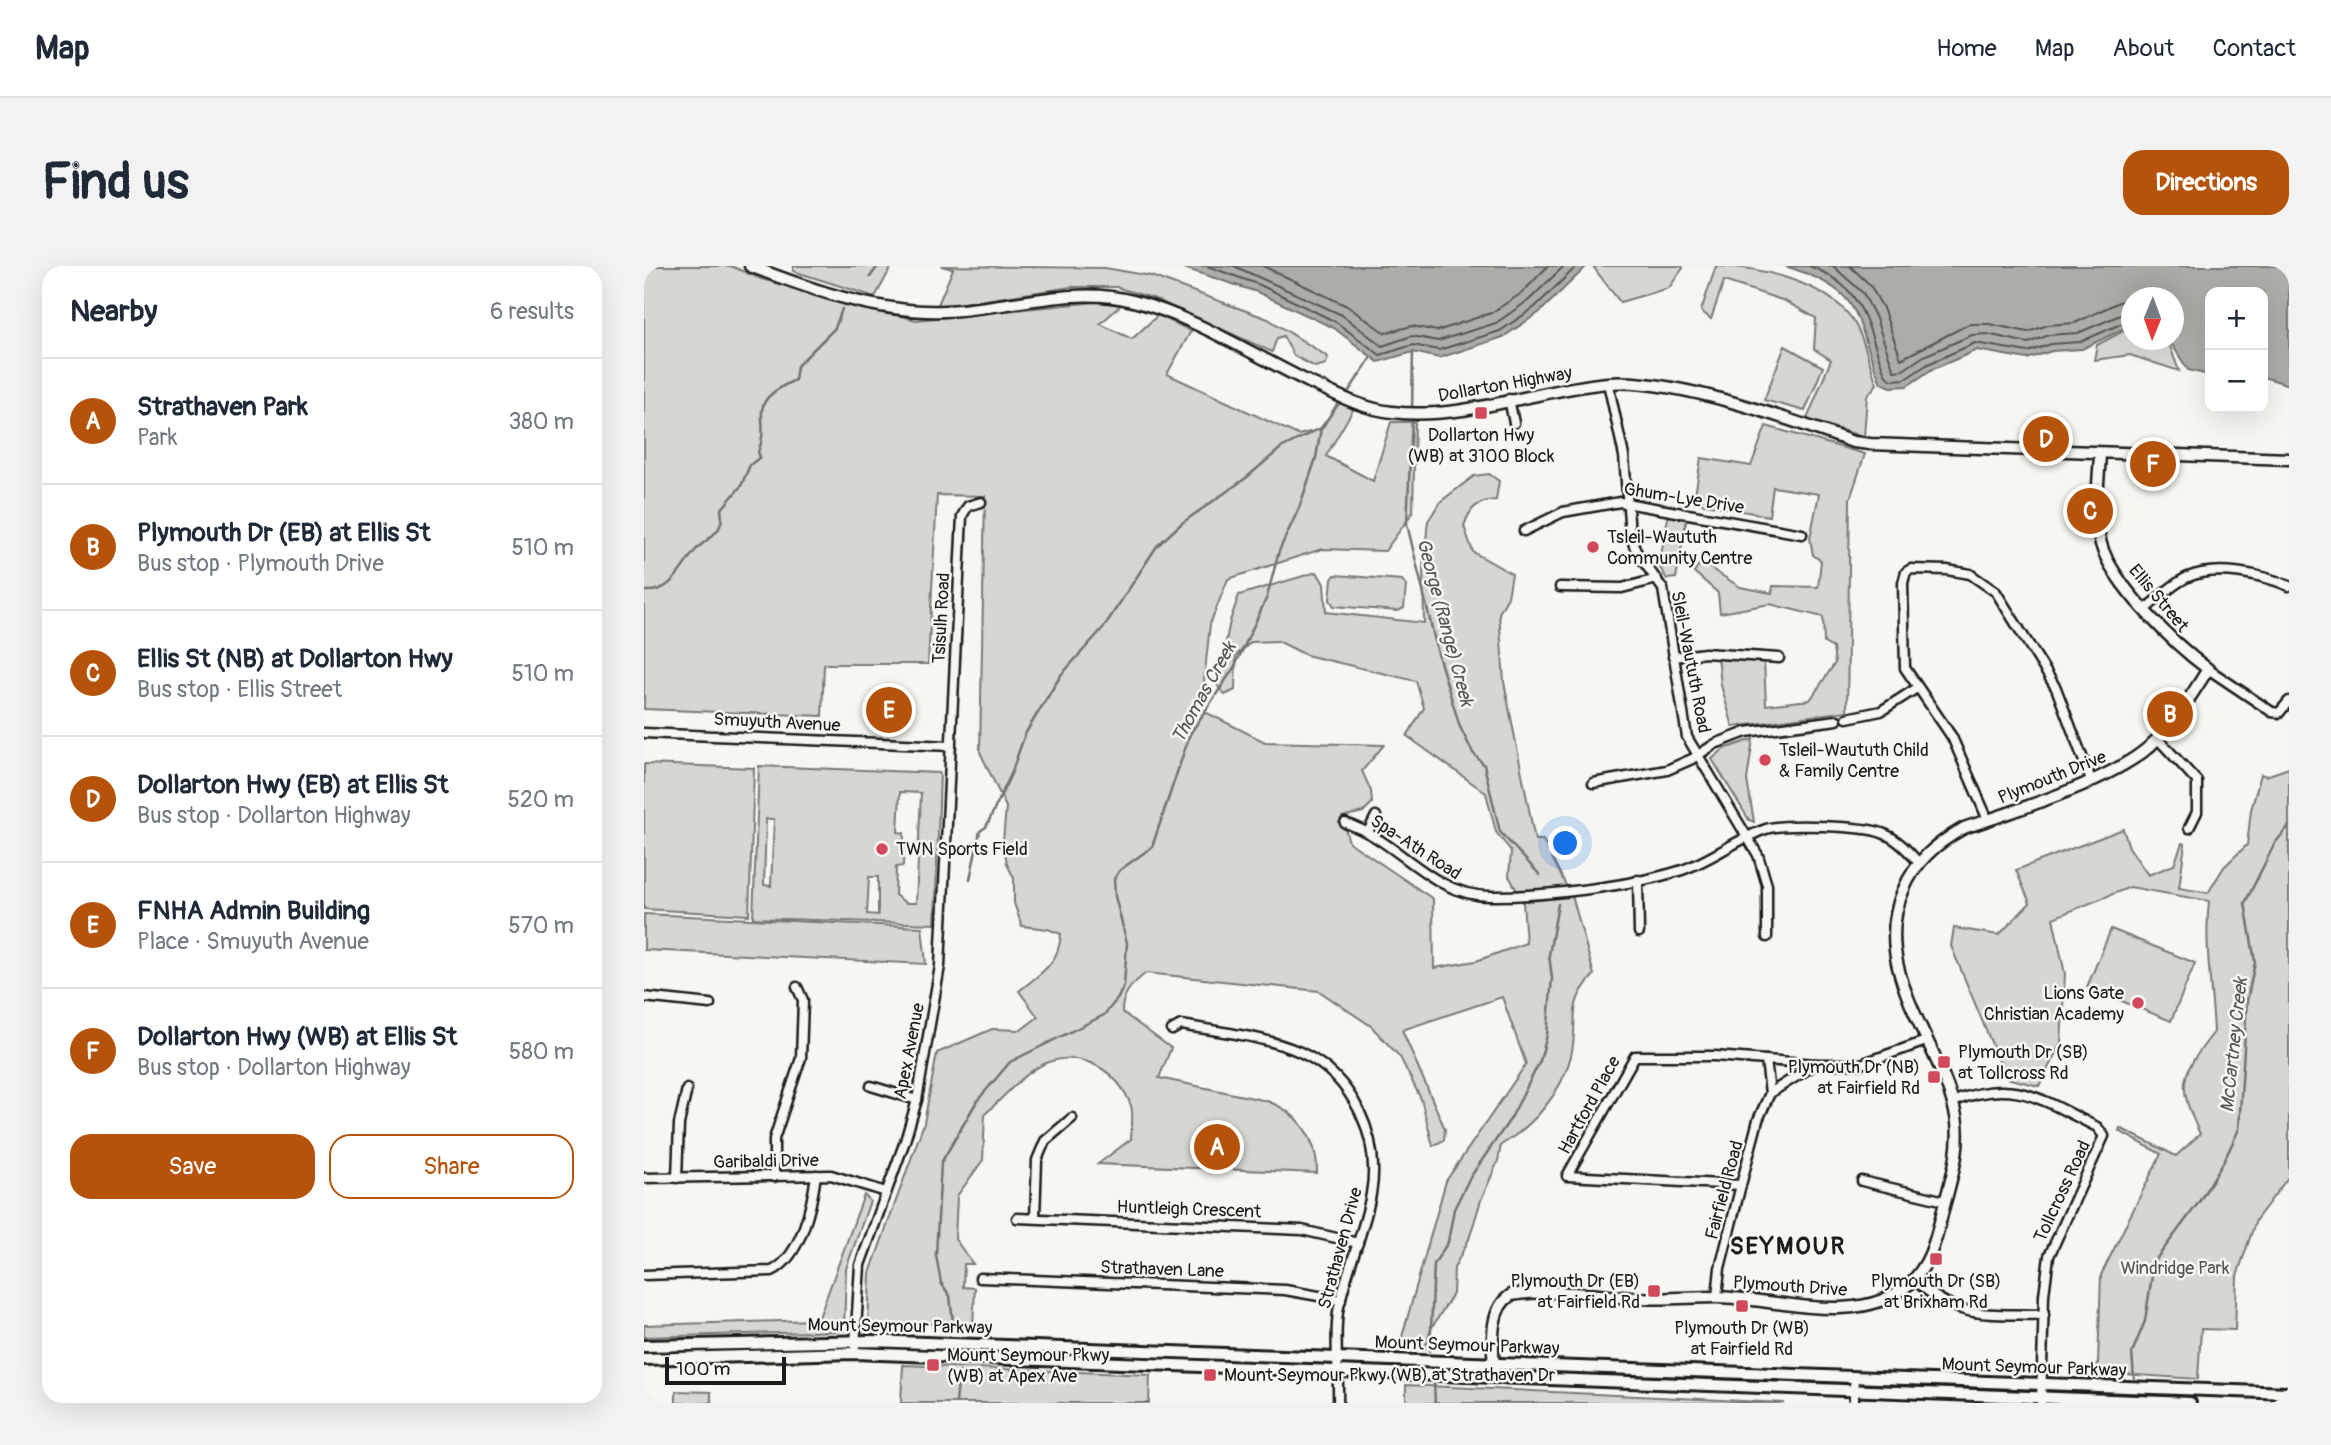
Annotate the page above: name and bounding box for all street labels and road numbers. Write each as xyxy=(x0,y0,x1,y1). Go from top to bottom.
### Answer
street label: Dollarton Highway xyxy=(1436,361,1574,408)
street label: Ghum-Lye Drive xyxy=(1622,478,1746,519)
street label: Ellis Street xyxy=(2123,560,2194,638)
street label: Tsisulh Road xyxy=(928,572,955,664)
street label: Sleil-Waututh Road xyxy=(1665,589,1716,735)
street label: Smuyuth Avenue xyxy=(713,708,841,737)
street label: Plymouth Drive xyxy=(1995,745,2110,810)
street label: Spa-Ath Road xyxy=(1366,810,1465,885)
street label: Apex Avenue xyxy=(889,1001,930,1101)
street label: Hartford Place xyxy=(1553,1052,1626,1158)
street label: Tollcross Road xyxy=(2029,1137,2096,1246)
street label: Fairfield Road xyxy=(1700,1138,1749,1242)
street label: Garibaldi Drive xyxy=(713,1149,819,1174)
street label: Strathaven Drive xyxy=(1313,1185,1368,1312)
street label: Huntleigh Crescent xyxy=(1116,1195,1262,1224)
street label: Strathaven Lane xyxy=(1100,1256,1224,1283)
street label: Plymouth Drive xyxy=(1732,1271,1848,1302)
street label: Mount Seymour Parkway xyxy=(807,1313,993,1340)
street label: Mount Seymour Parkway xyxy=(1374,1331,1560,1360)
street label: Mount Seymour Parkway xyxy=(1941,1353,2127,1382)

